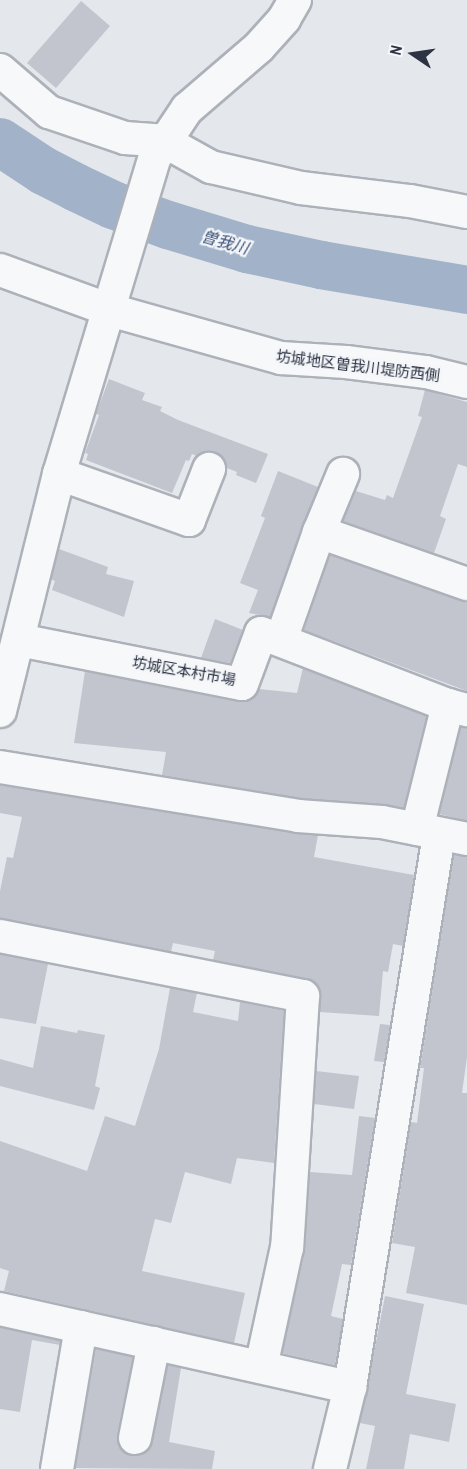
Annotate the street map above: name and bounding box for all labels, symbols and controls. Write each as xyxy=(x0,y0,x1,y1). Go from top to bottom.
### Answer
north arrow xyxy=(383,24,443,84)
text: N xyxy=(384,43,407,57)
water label: 曽我川 xyxy=(199,226,251,258)
street label: 坊城地区曽我川堤防西側 xyxy=(275,347,441,385)
street label: 坊城区本村市場 xyxy=(131,653,237,689)

